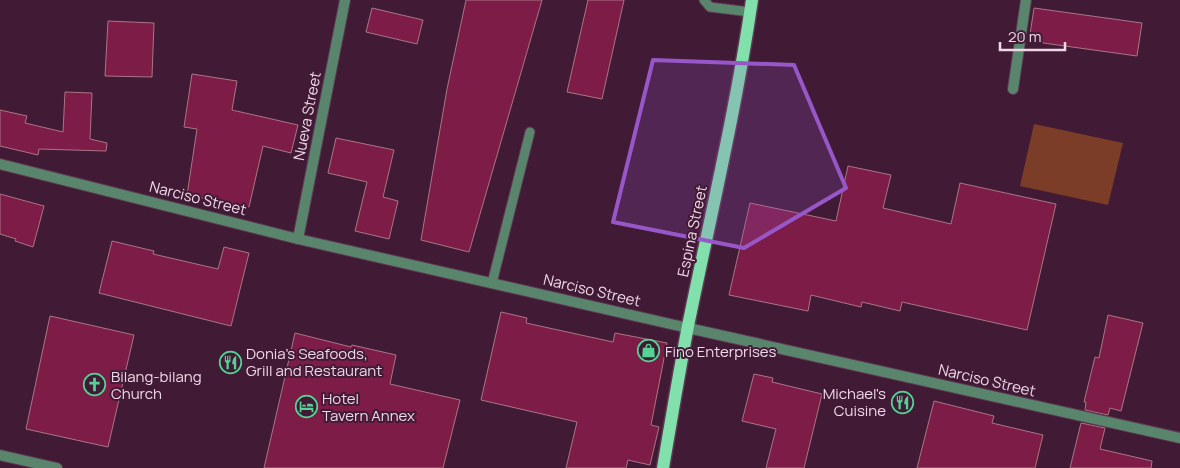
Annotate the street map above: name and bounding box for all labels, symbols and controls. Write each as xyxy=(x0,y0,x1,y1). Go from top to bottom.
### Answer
scale bar xyxy=(1000,20,1065,52)
text: 20 m xyxy=(1008,26,1041,47)
street label: Nueva Street xyxy=(288,70,326,162)
street label: Narciso Street xyxy=(147,176,249,220)
street label: Espina Street xyxy=(672,183,712,279)
street label: Narciso Street xyxy=(541,269,643,311)
shop icon: Fino Enterprises xyxy=(637,339,661,363)
place label: Fino Enterprises xyxy=(665,341,777,362)
place label: Donia's Seafoods, Grill and Restaurant xyxy=(246,343,382,381)
restaurant icon: Donia's Seafoods, Grill and Restaurant xyxy=(218,350,242,374)
street label: Narciso Street xyxy=(936,359,1038,401)
place label: Bilang-bilang Church xyxy=(111,366,202,404)
church icon: Bilang-bilang Church xyxy=(83,373,107,397)
place label: Michael's Cuisine xyxy=(823,383,886,421)
place label: Hotel Tavern Annex xyxy=(322,388,415,426)
restaurant icon: Michael's Cuisine xyxy=(890,390,914,414)
hotel icon: Hotel Tavern Annex xyxy=(294,395,318,419)

